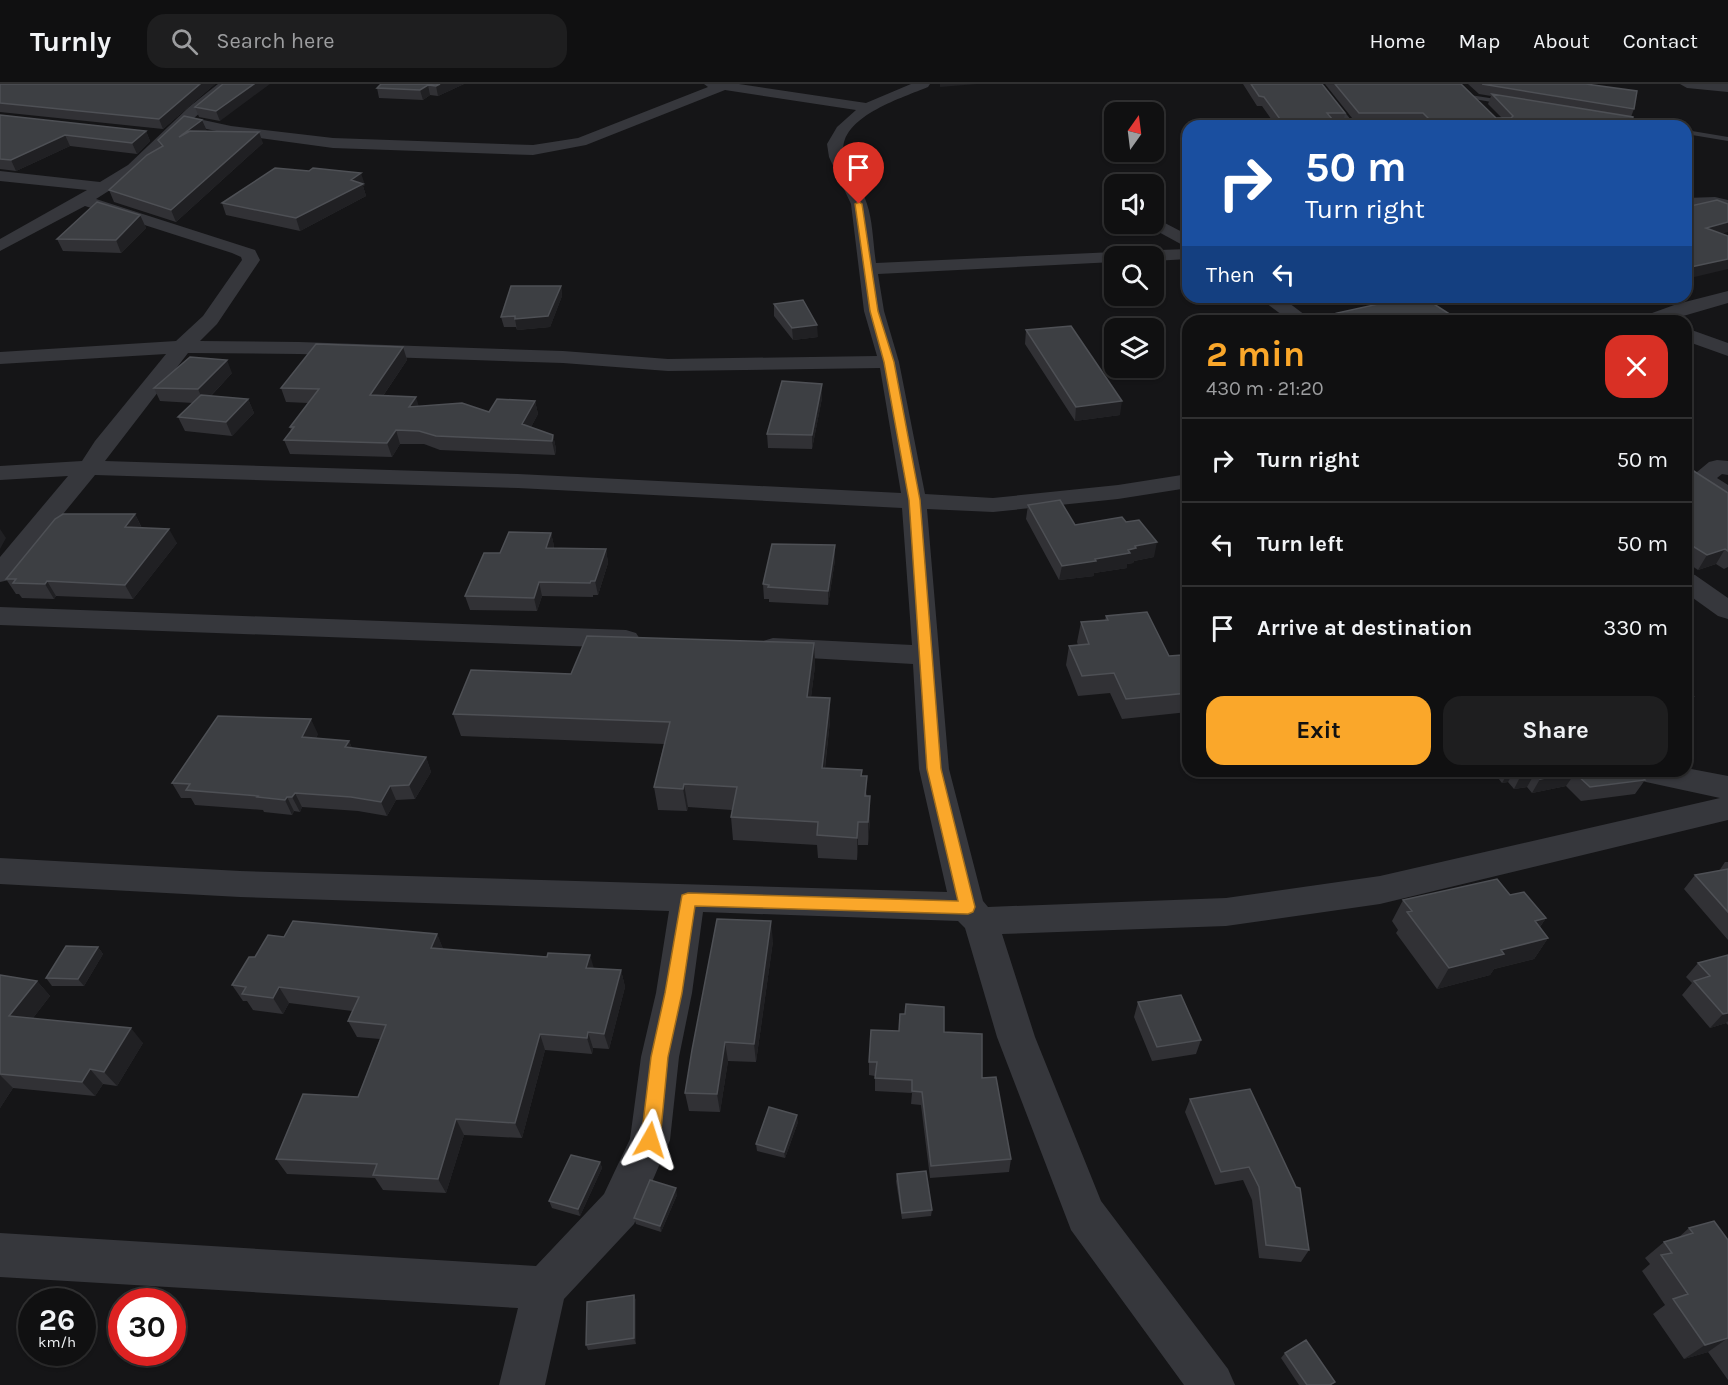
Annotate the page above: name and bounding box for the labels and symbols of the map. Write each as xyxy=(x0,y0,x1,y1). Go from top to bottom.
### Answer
north arrow xyxy=(1104,102,1164,162)
pin xyxy=(833,142,884,204)
position arrow xyxy=(618,1108,682,1172)
speed limit sign: 30 xyxy=(108,1288,186,1366)

